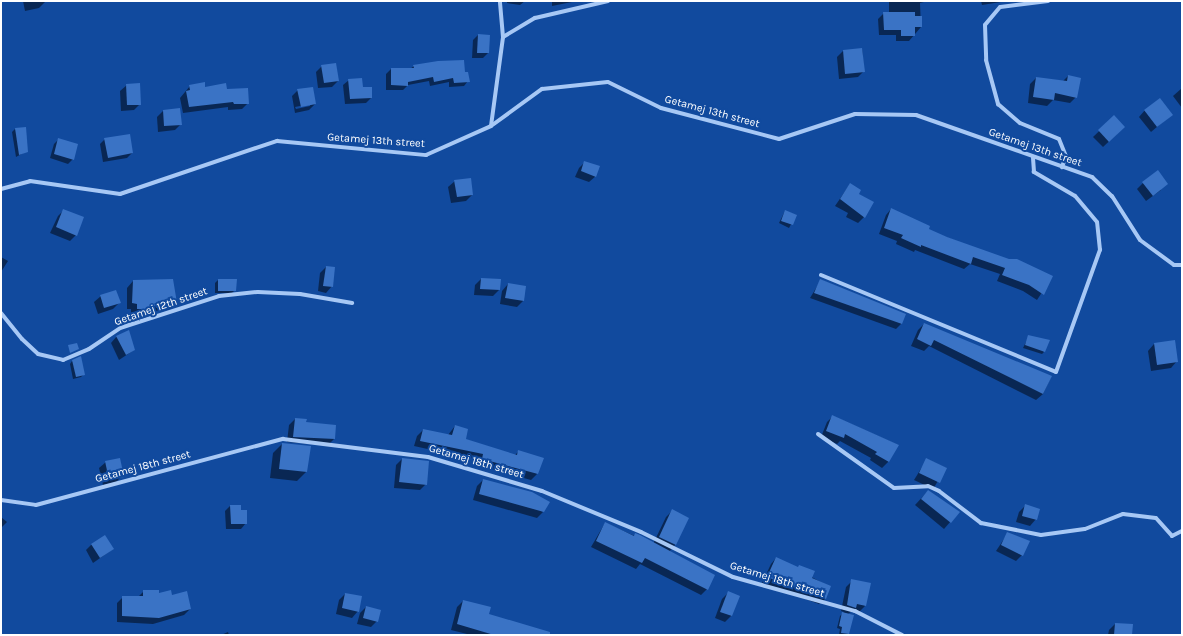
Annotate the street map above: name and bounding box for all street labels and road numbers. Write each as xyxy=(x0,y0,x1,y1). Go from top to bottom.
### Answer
street label: Getamej 13th street xyxy=(663,93,761,131)
street label: Getamej 13th street xyxy=(987,126,1083,170)
street label: Getamej 13th street xyxy=(327,131,425,151)
street label: Getamej 12th street xyxy=(113,285,209,329)
street label: Getamej 18th street xyxy=(427,442,525,482)
street label: Getamej 18th street xyxy=(94,448,192,486)
street label: Getamej 18th street xyxy=(728,559,826,601)

